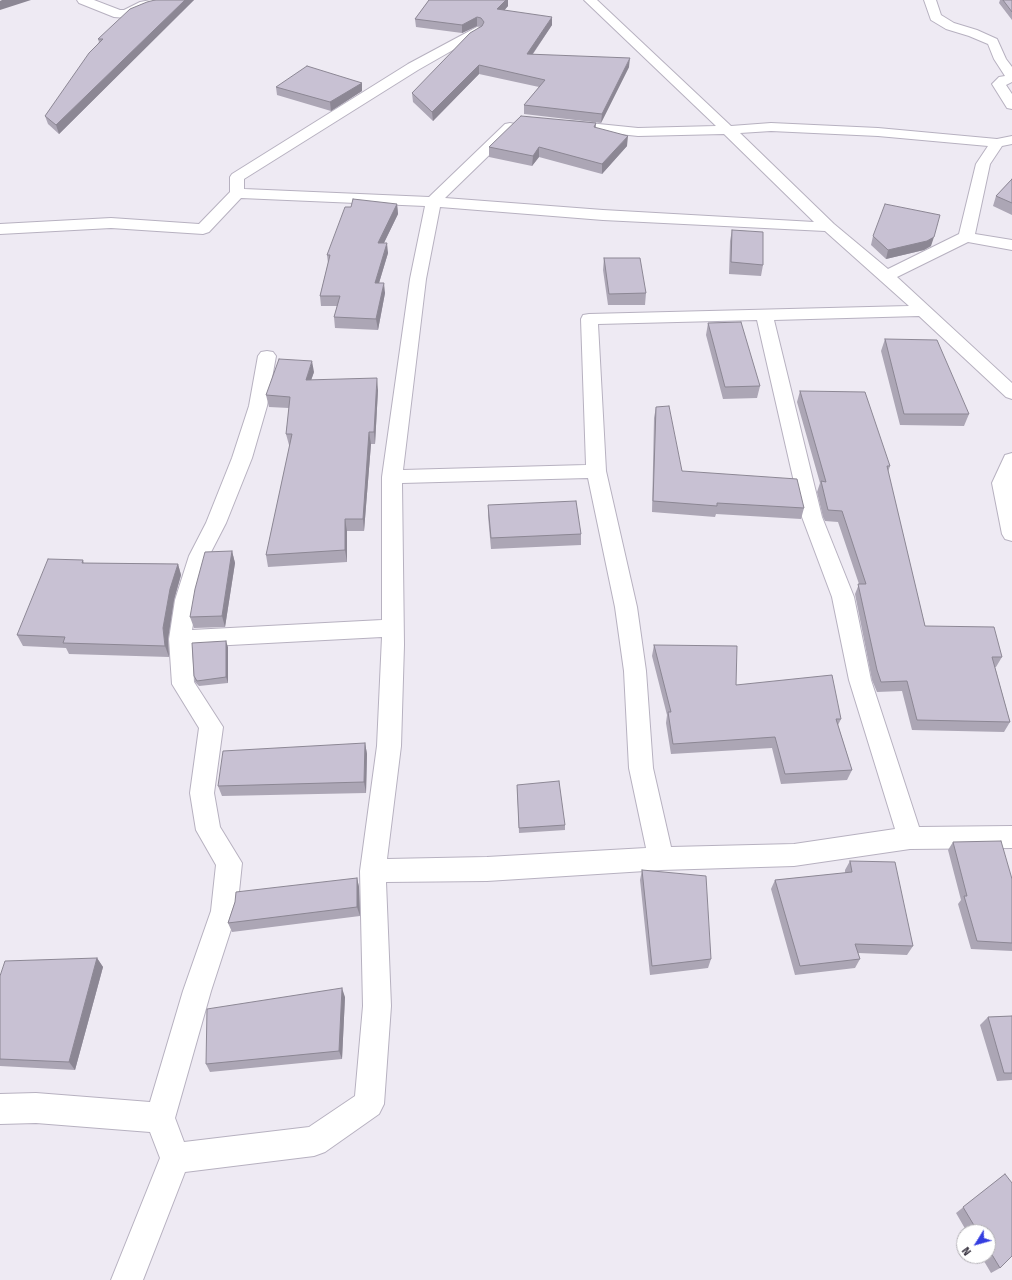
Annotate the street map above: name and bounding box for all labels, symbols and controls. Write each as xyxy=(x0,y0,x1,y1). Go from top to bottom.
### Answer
north arrow xyxy=(956,1224,996,1264)
text: N xyxy=(959,1244,974,1258)

